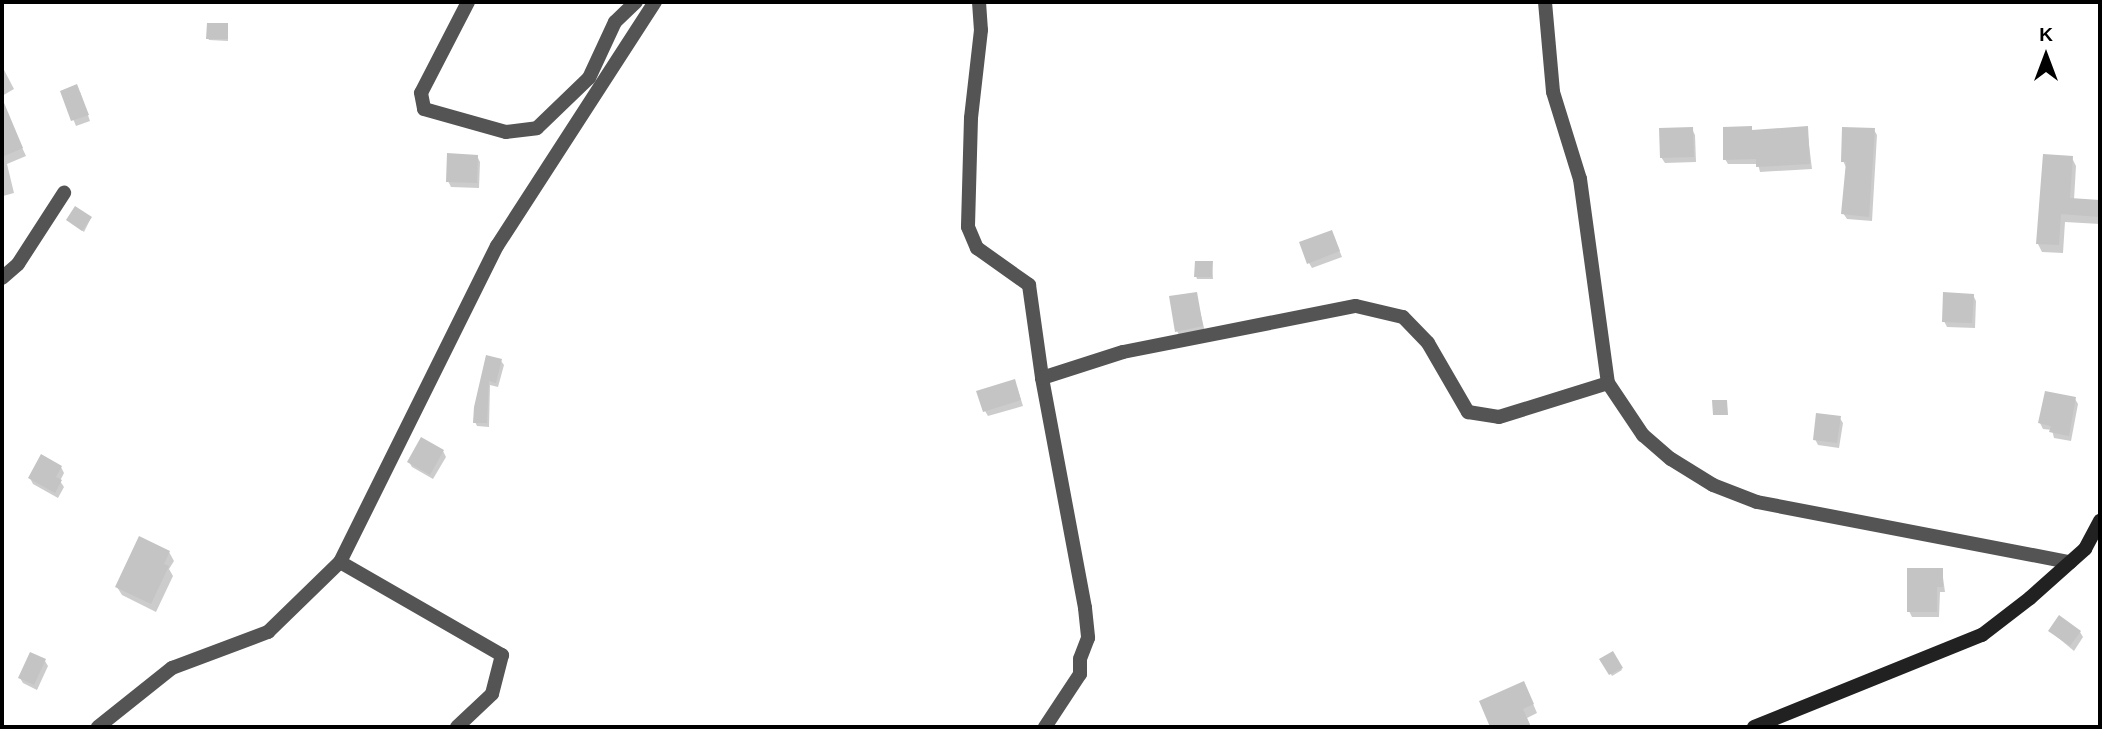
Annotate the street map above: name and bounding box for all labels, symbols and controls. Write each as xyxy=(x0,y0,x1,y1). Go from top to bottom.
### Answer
north arrow xyxy=(2011,21,2081,91)
text: K xyxy=(2039,24,2053,45)

